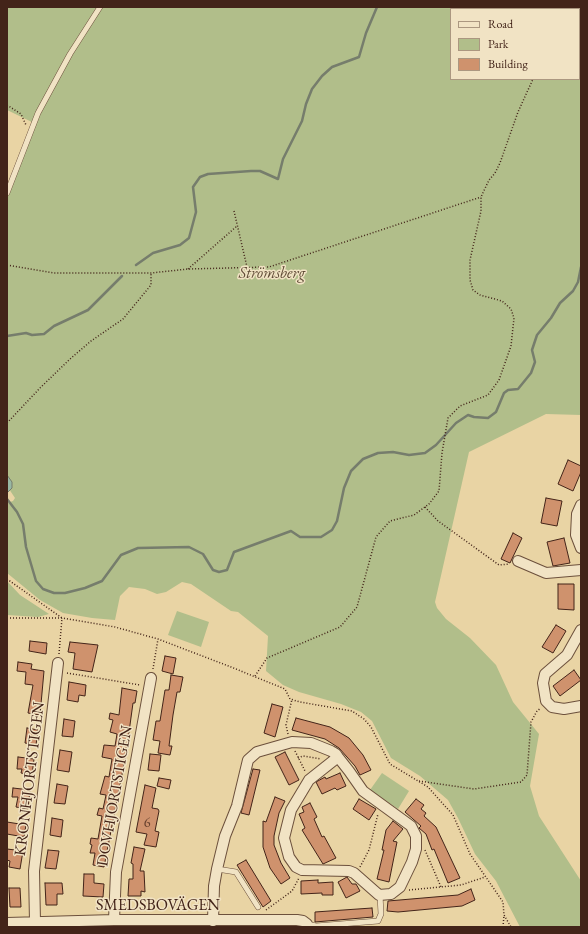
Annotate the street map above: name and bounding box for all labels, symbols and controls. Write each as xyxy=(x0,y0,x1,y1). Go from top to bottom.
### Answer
legend xyxy=(450,8,580,80)
text: Road xyxy=(488,16,513,32)
text: Park xyxy=(488,36,508,52)
text: Building xyxy=(488,56,528,72)
park label: Strömsberg xyxy=(239,264,305,284)
street label: KRONHJORTSTIGEN xyxy=(11,701,49,857)
street label: DOVHJORTSTIGEN xyxy=(93,724,137,868)
house number: 6 xyxy=(144,815,150,831)
street label: SMEDSBOVÄGEN xyxy=(96,896,220,916)

